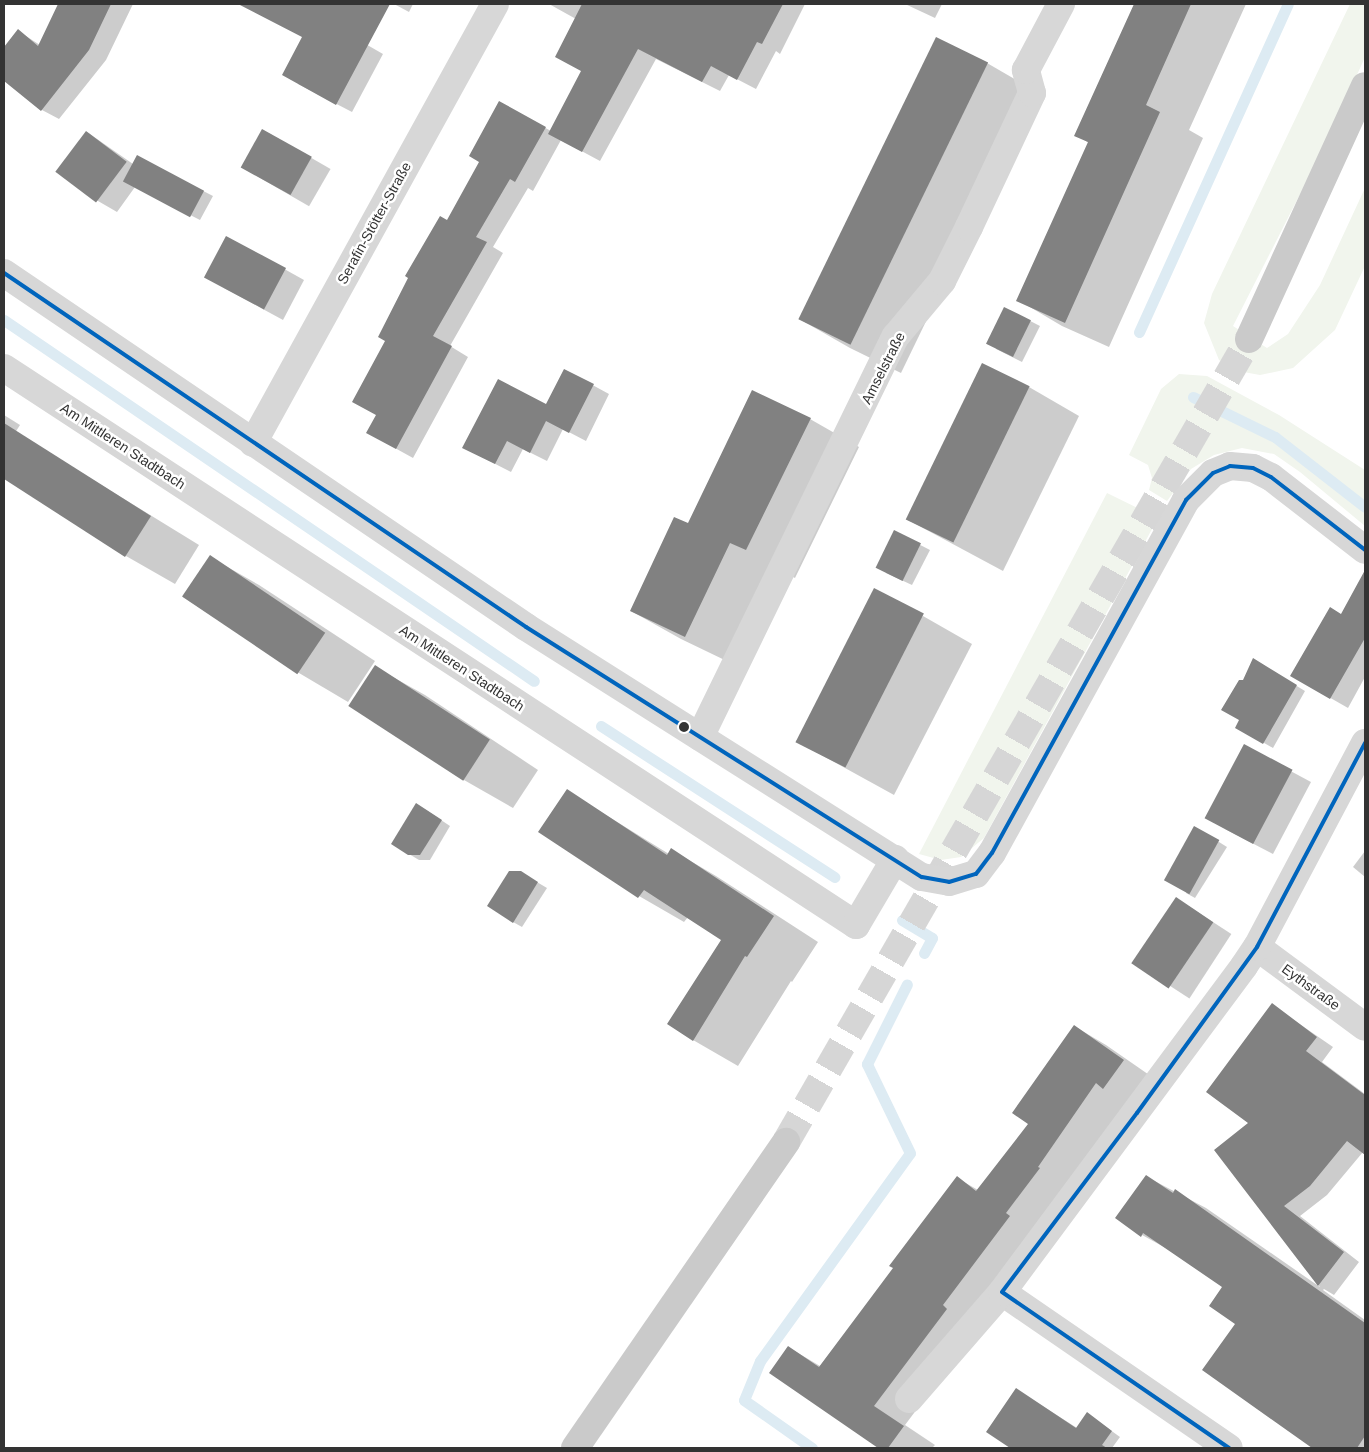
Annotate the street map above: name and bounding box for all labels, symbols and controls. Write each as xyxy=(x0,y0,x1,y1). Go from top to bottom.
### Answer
street label: Serafin-Stötter-Straße xyxy=(333,159,415,287)
street label: Amselstraße xyxy=(858,329,908,407)
street label: Am Mittleren Stadtbach xyxy=(57,399,189,493)
street label: Am Mittleren Stadtbach xyxy=(396,621,528,715)
unlabelled marker xyxy=(679,722,689,732)
street label: Eythstraße xyxy=(1279,960,1343,1014)

